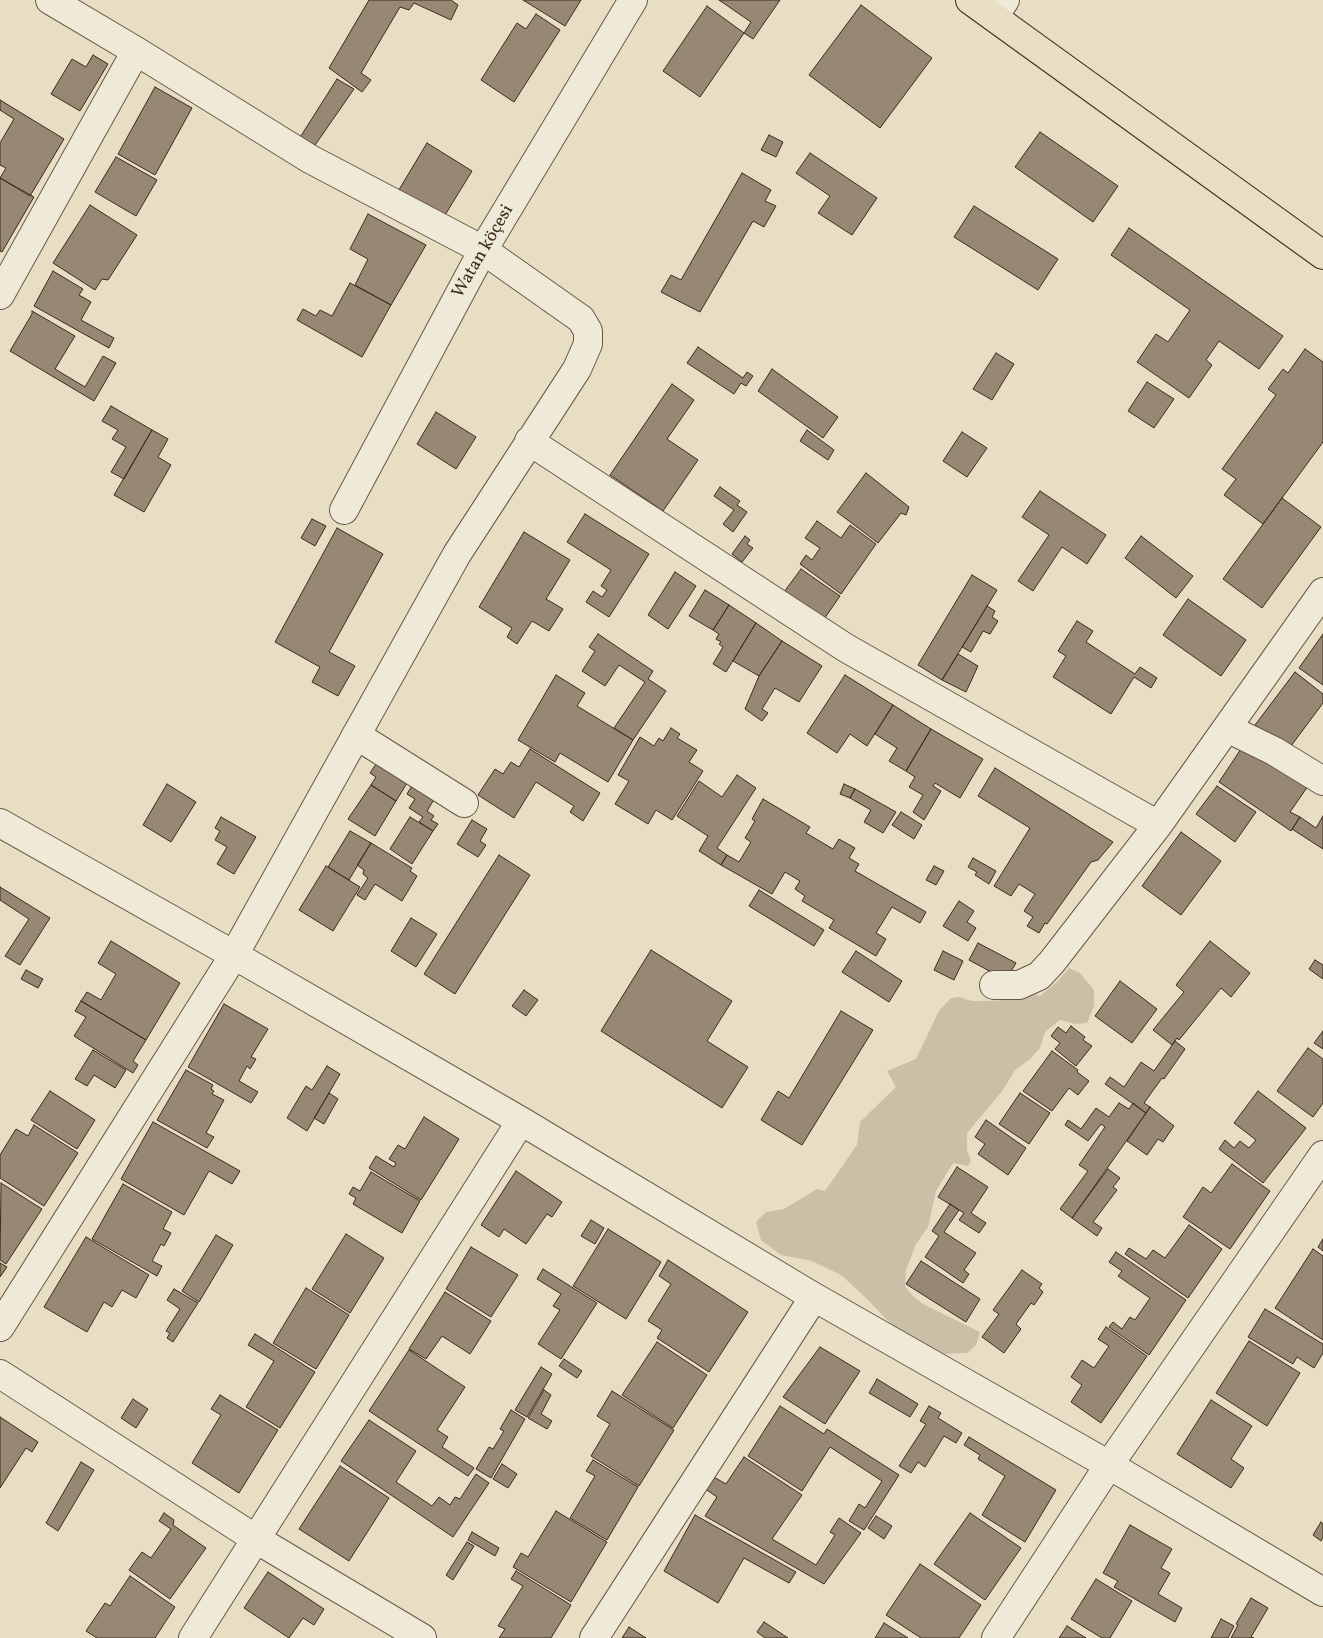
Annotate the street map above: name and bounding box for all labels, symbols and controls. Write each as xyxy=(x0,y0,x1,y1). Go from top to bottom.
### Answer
street label: Watan köçesi xyxy=(449,202,519,302)

